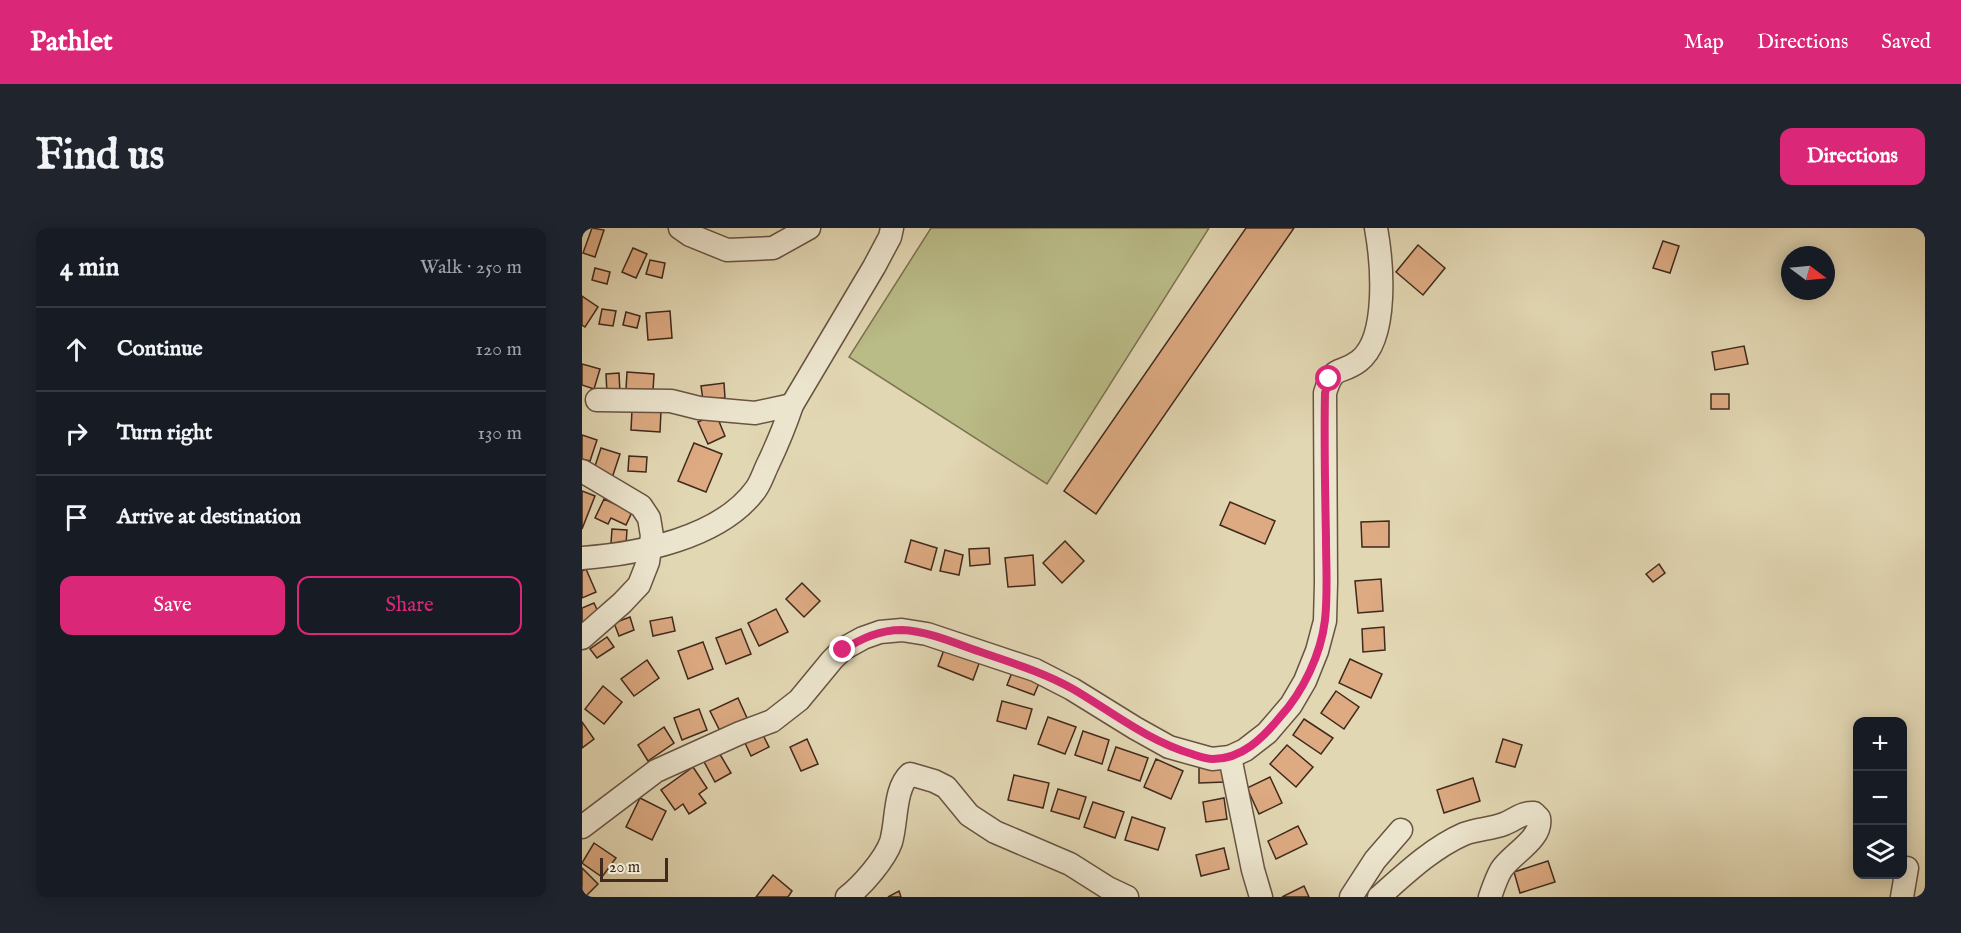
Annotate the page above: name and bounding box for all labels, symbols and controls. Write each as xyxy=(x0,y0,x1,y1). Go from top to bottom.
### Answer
text: Pathlet xyxy=(30,25,113,60)
text: Map xyxy=(1684,29,1724,56)
text: Directions xyxy=(1757,29,1848,56)
text: Saved xyxy=(1881,29,1931,56)
button: Directions xyxy=(1780,128,1925,185)
text: Find us xyxy=(36,130,164,183)
north arrow xyxy=(1781,246,1835,300)
text: 4 min xyxy=(60,251,119,284)
text: Walk · 250 m xyxy=(420,255,522,280)
icon: ahead xyxy=(60,333,93,366)
text: Continue xyxy=(117,335,203,363)
text: 120 m xyxy=(476,337,522,362)
route start xyxy=(1315,365,1341,391)
icon: right xyxy=(60,417,93,450)
text: Turn right xyxy=(117,419,212,447)
text: 130 m xyxy=(477,421,522,446)
icon: arrive xyxy=(60,501,93,534)
text: Arrive at destination xyxy=(117,503,301,531)
button: Save xyxy=(60,576,285,635)
button: Share xyxy=(297,576,522,635)
route end xyxy=(829,636,855,662)
map controls xyxy=(1853,717,1907,879)
button: + xyxy=(1853,717,1907,771)
button: − xyxy=(1853,771,1907,825)
button: layers xyxy=(1853,825,1907,879)
scale bar xyxy=(600,855,668,882)
text: 20 m xyxy=(609,858,640,878)

